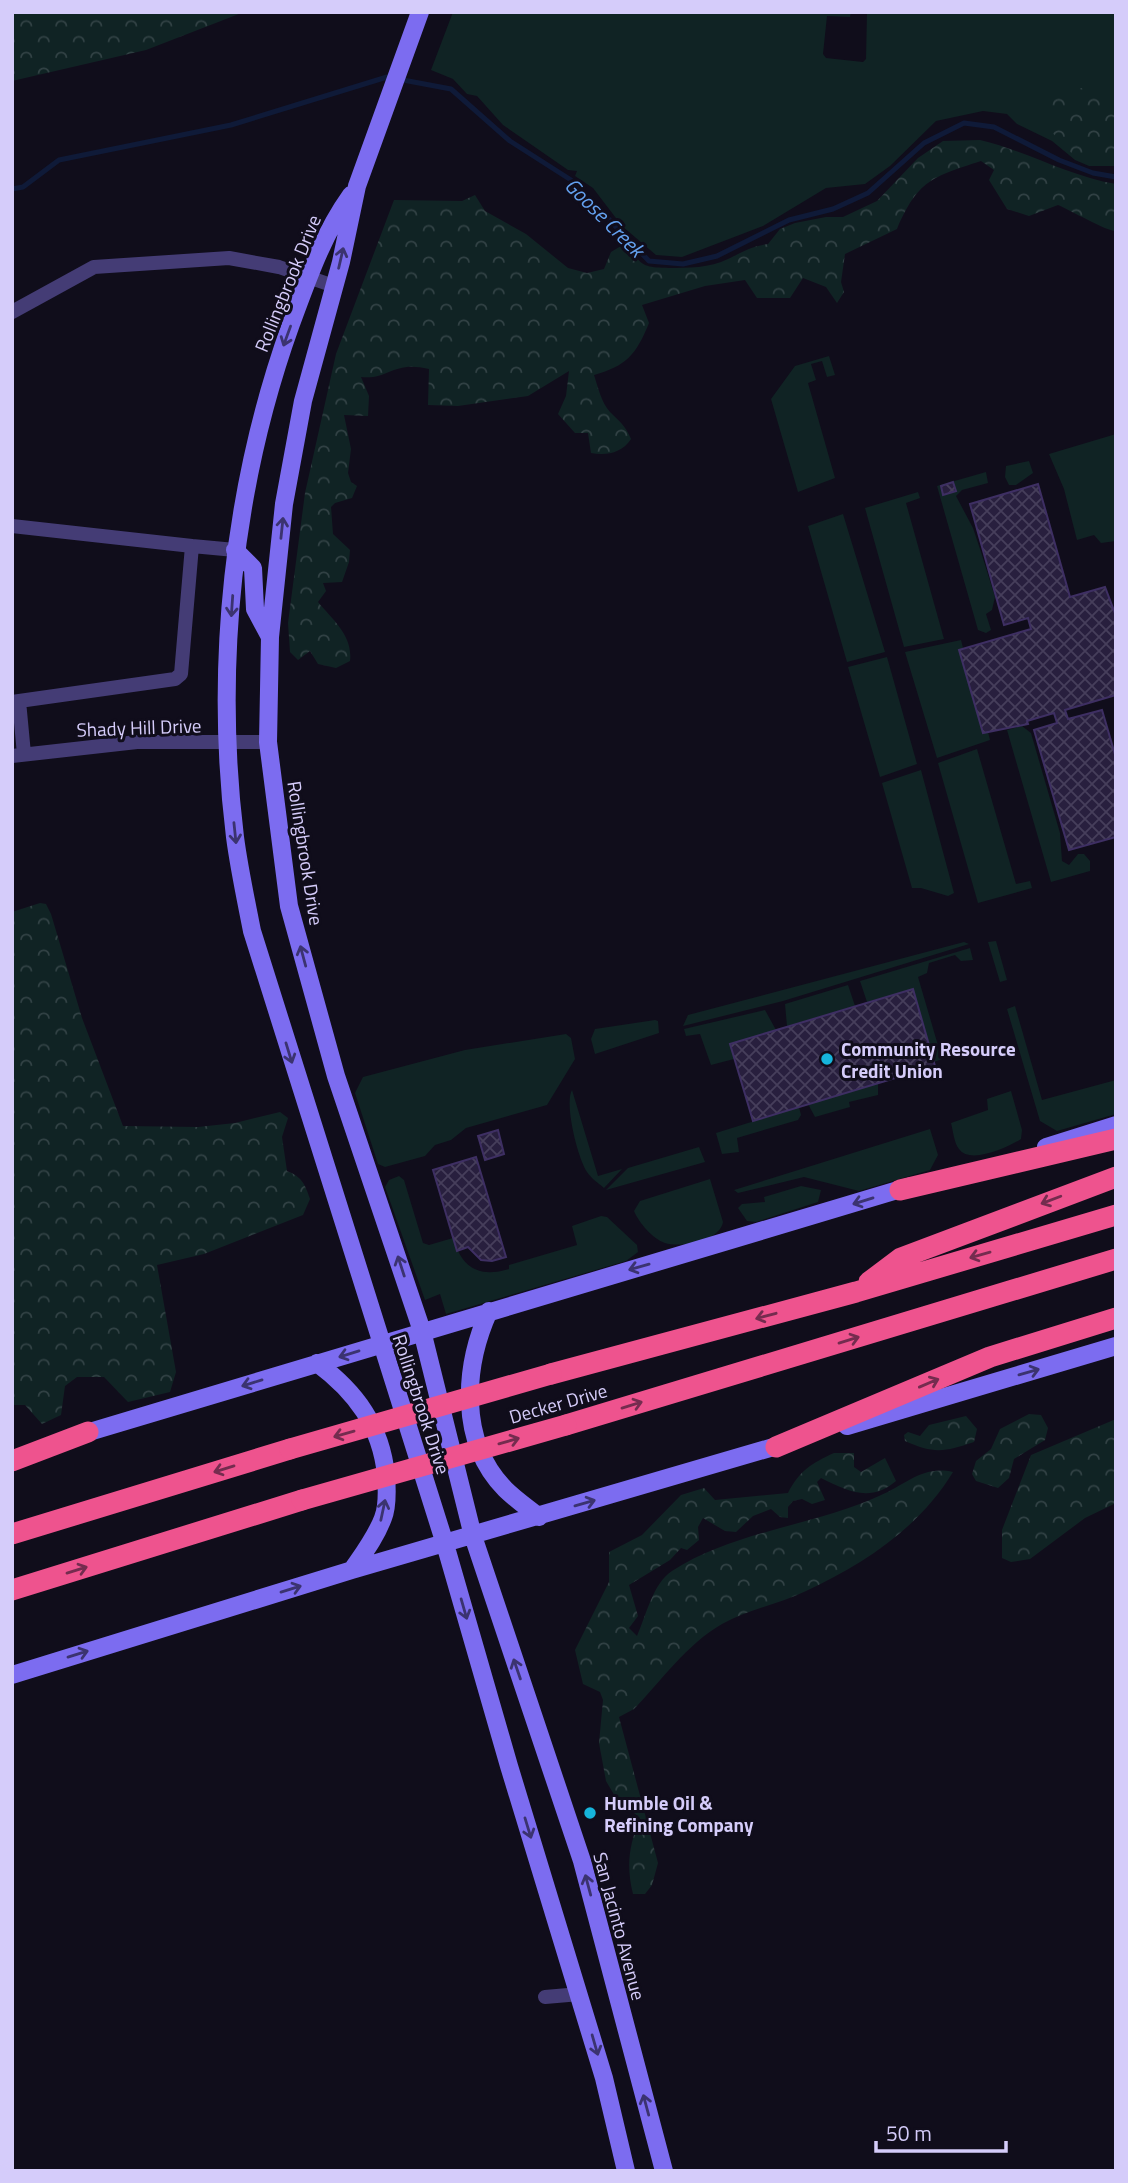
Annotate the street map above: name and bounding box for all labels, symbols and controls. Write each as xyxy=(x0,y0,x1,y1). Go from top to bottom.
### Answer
water label: Goose Creek xyxy=(558,170,654,266)
street label: Rollingbrook Drive xyxy=(246,210,328,356)
one-way arrow xyxy=(335,247,349,270)
one-way arrow xyxy=(280,324,292,346)
one-way arrow xyxy=(276,517,289,540)
one-way arrow xyxy=(225,594,238,617)
street label: Shady Hill Drive xyxy=(76,710,202,744)
street label: Rollingbrook Drive xyxy=(280,779,332,927)
one-way arrow xyxy=(229,821,242,843)
one-way arrow xyxy=(296,945,309,968)
place label: Community Resource Credit Union xyxy=(841,1034,1016,1085)
one-way arrow xyxy=(284,1042,297,1064)
marker: Community Resource Credit Union xyxy=(819,1051,835,1067)
one-way arrow xyxy=(1041,1194,1063,1207)
one-way arrow xyxy=(852,1195,874,1208)
one-way arrow xyxy=(969,1249,991,1262)
one-way arrow xyxy=(394,1256,406,1278)
one-way arrow xyxy=(628,1261,650,1274)
one-way arrow xyxy=(756,1310,778,1323)
street label: Rollingbrook Drive xyxy=(386,1330,458,1478)
one-way arrow xyxy=(838,1332,860,1345)
one-way arrow xyxy=(338,1348,360,1361)
one-way arrow xyxy=(1018,1364,1040,1377)
street label: Decker Drive xyxy=(506,1375,610,1431)
one-way arrow xyxy=(918,1376,940,1389)
one-way arrow xyxy=(241,1378,263,1391)
one-way arrow xyxy=(620,1398,642,1411)
one-way arrow xyxy=(333,1428,355,1441)
one-way arrow xyxy=(498,1434,520,1447)
one-way arrow xyxy=(214,1464,236,1477)
one-way arrow xyxy=(573,1496,596,1509)
one-way arrow xyxy=(377,1499,391,1522)
one-way arrow xyxy=(66,1562,88,1575)
one-way arrow xyxy=(280,1581,302,1594)
one-way arrow xyxy=(458,1597,471,1620)
one-way arrow xyxy=(67,1647,89,1660)
one-way arrow xyxy=(510,1658,522,1680)
place label: Humble Oil & Refining Company xyxy=(604,1788,754,1839)
marker: Humble Oil & Refining Company xyxy=(582,1805,598,1821)
one-way arrow xyxy=(523,1816,535,1838)
street label: San Jacinto Avenue xyxy=(586,1849,654,2003)
one-way arrow xyxy=(581,1874,594,1897)
one-way arrow xyxy=(589,2034,602,2056)
one-way arrow xyxy=(639,2094,652,2116)
scale bar xyxy=(876,2110,1006,2154)
text: 50 m xyxy=(886,2117,932,2149)

